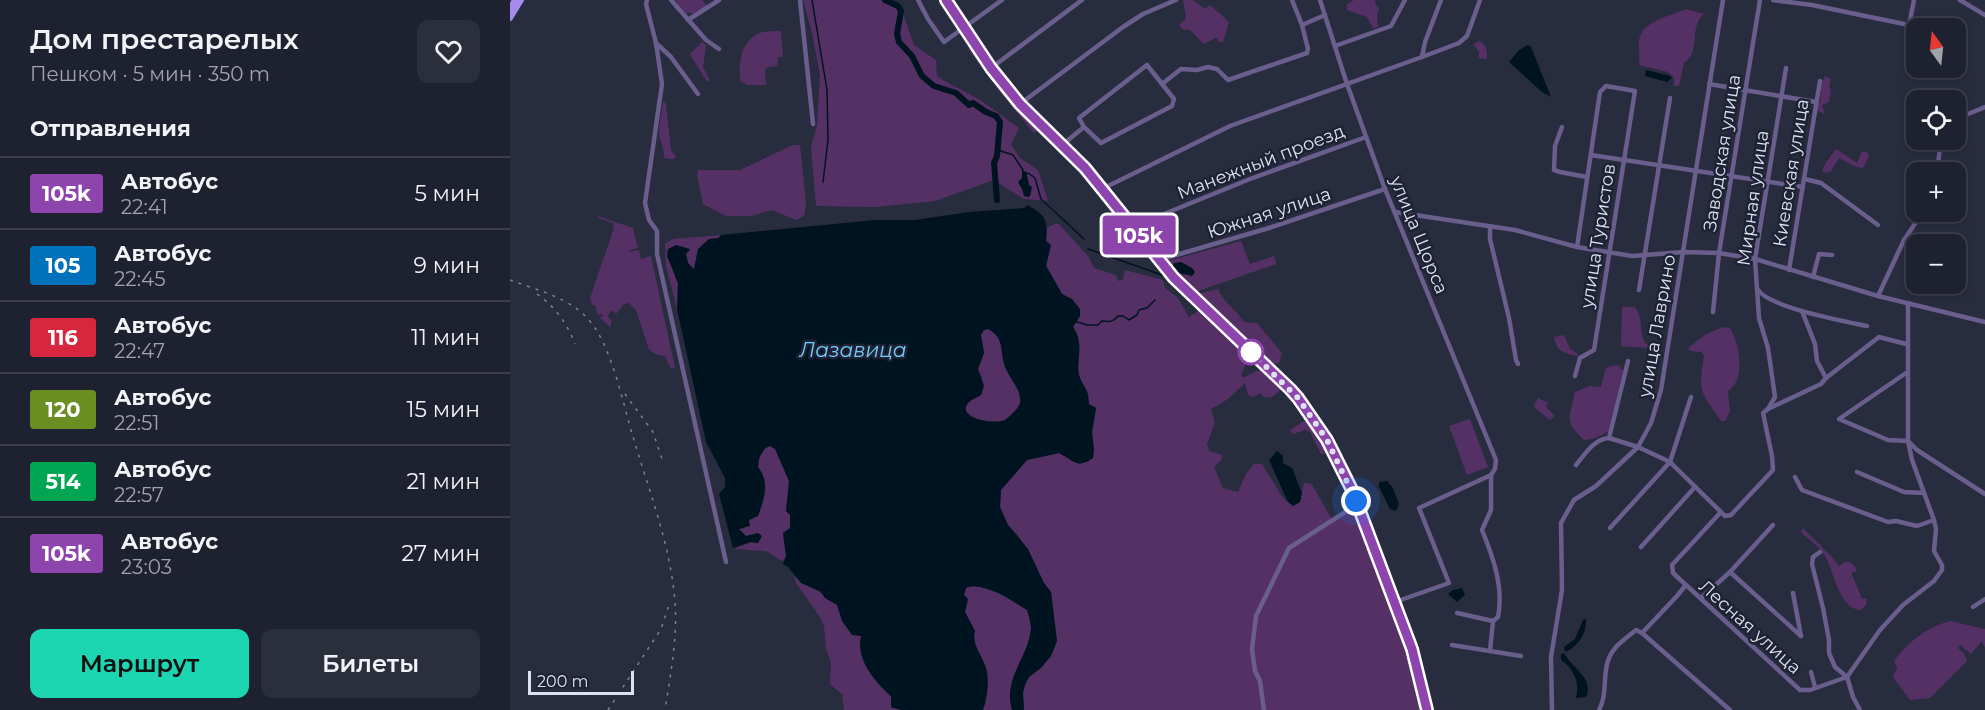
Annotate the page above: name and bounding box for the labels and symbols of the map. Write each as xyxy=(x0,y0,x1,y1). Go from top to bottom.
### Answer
north arrow xyxy=(1906,18,1966,78)
street label: Заводская улица xyxy=(1699,73,1745,233)
street label: Киевская улица xyxy=(1768,97,1814,249)
street label: Манежный проезд xyxy=(1174,120,1348,204)
street label: Мирная улица xyxy=(1733,129,1773,267)
street label: улица Туристов xyxy=(1576,162,1620,311)
street label: улица Щорса xyxy=(1385,172,1453,297)
street label: Южная улица xyxy=(1204,183,1334,243)
line badge: 105k xyxy=(1097,216,1181,254)
street label: улица Лаврино xyxy=(1633,253,1680,400)
water label: Лазавица xyxy=(799,338,906,362)
unlabelled marker xyxy=(1238,339,1264,365)
your location xyxy=(1341,486,1371,516)
street label: Лесная улица xyxy=(1694,575,1806,679)
scale bar xyxy=(528,668,634,696)

